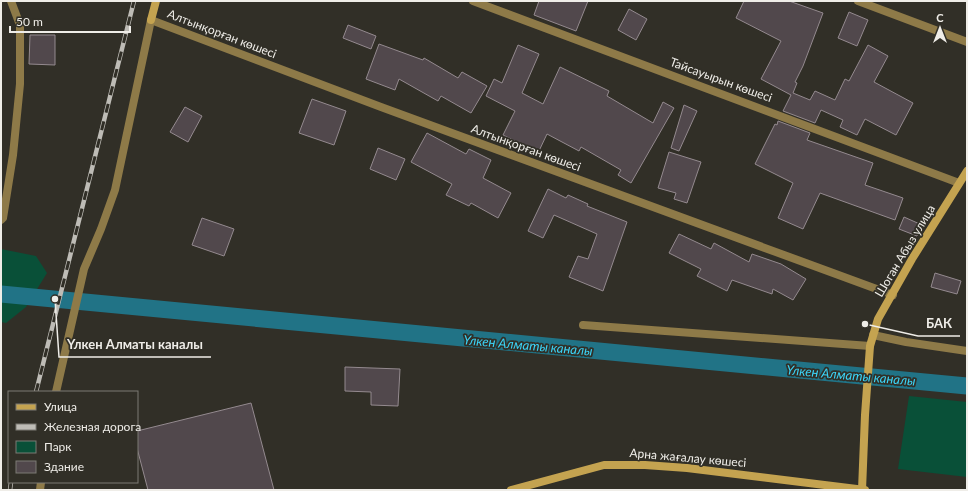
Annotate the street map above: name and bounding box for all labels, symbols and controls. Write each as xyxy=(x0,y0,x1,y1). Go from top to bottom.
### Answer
street label: Алтынқорған көшесі xyxy=(166,6,279,61)
scale bar xyxy=(10,8,130,34)
north arrow xyxy=(920,8,960,48)
text: С xyxy=(936,11,944,24)
text: 50 m xyxy=(16,14,43,29)
street label: Тайсауырын көшесі xyxy=(668,54,774,105)
street label: Алтынқорған көшесі xyxy=(469,121,583,174)
street label: Шоган Абыз улица xyxy=(871,202,938,300)
callout: БАК xyxy=(918,311,960,336)
text: БАК xyxy=(926,315,953,331)
water label: Үлкен Алматы каналы xyxy=(463,331,593,359)
callout: Үлкен Алматы каналы xyxy=(59,332,211,357)
text: Үлкен Алматы каналы xyxy=(66,336,203,352)
water label: Үлкен Алматы каналы xyxy=(786,361,916,389)
legend xyxy=(8,391,138,483)
text: Улица xyxy=(44,399,77,414)
text: Железная дорога xyxy=(44,419,141,434)
text: Парк xyxy=(44,439,72,454)
street label: Арна жағалау көшесі xyxy=(629,445,747,470)
text: Здание xyxy=(44,459,84,474)

